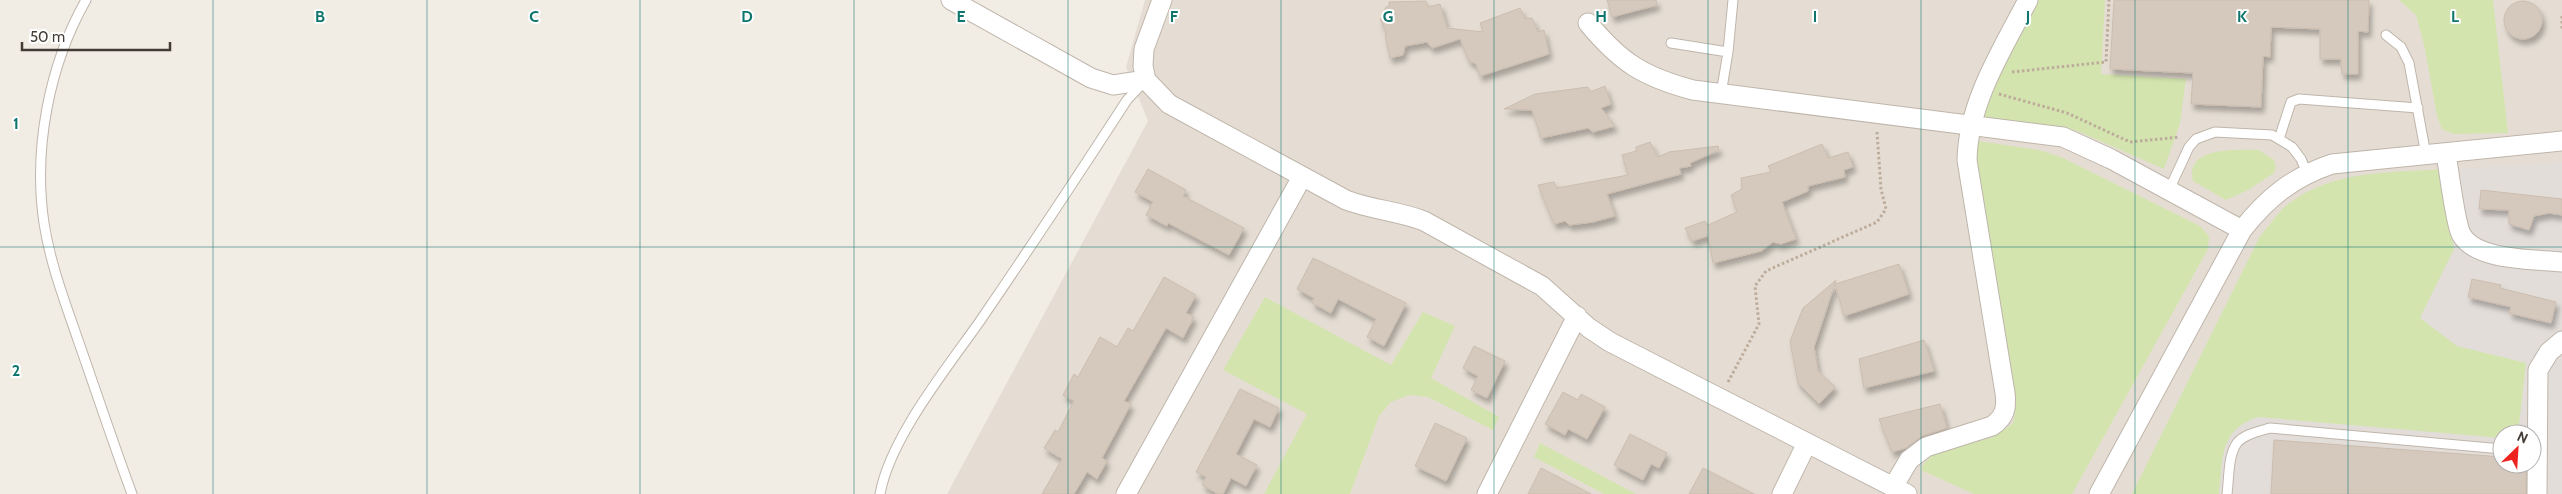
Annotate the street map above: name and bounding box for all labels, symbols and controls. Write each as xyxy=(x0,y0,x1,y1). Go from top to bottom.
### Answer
text: B xyxy=(315,7,325,26)
text: C xyxy=(529,7,539,26)
text: D xyxy=(741,7,753,26)
text: E xyxy=(956,7,966,26)
text: F xyxy=(1170,7,1179,26)
text: G xyxy=(1383,7,1393,26)
text: H xyxy=(1595,7,1607,26)
text: I xyxy=(1813,7,1817,26)
text: J xyxy=(2025,7,2030,26)
text: K xyxy=(2237,7,2247,26)
text: L xyxy=(2451,7,2459,26)
scale bar xyxy=(22,20,170,52)
text: 50 m xyxy=(30,28,65,46)
text: 1 xyxy=(13,114,19,133)
text: 2 xyxy=(12,361,20,380)
north arrow xyxy=(2492,424,2542,474)
text: N xyxy=(2514,427,2531,447)

